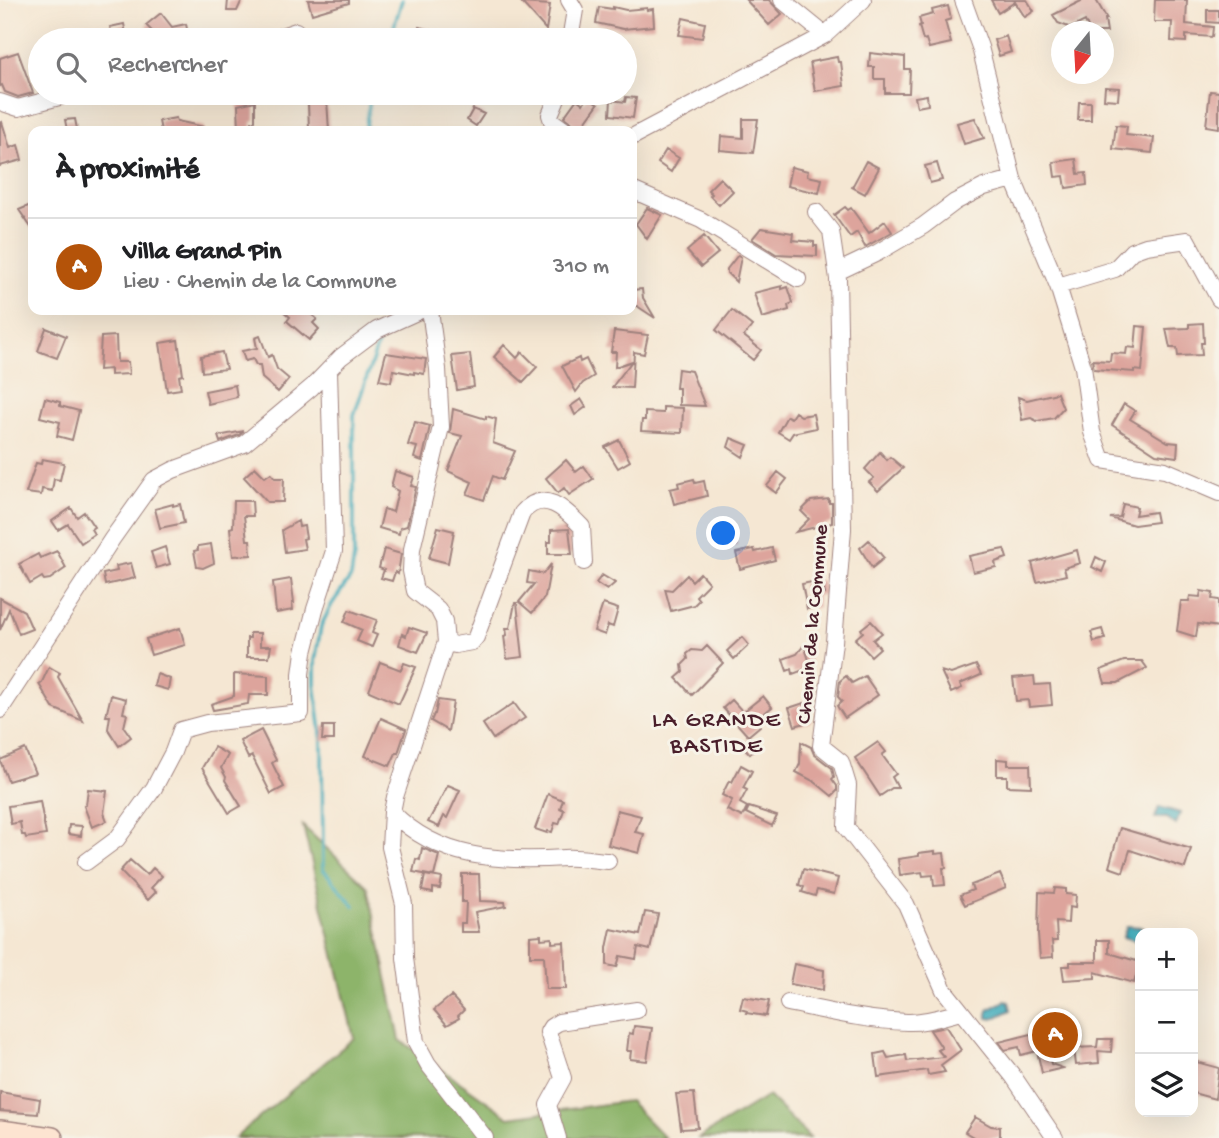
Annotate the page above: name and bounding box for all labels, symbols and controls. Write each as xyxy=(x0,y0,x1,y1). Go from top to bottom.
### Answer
north arrow xyxy=(1051,21,1114,84)
search box xyxy=(28,28,637,105)
icon: search xyxy=(52,48,90,86)
text: Rechercher xyxy=(108,51,226,82)
text: À proximité xyxy=(56,154,200,189)
text: Villa Grand Pin xyxy=(123,238,281,269)
text: A xyxy=(72,254,86,281)
text: 310 m xyxy=(553,254,609,281)
text: Lieu · Chemin de la Commune xyxy=(123,269,396,296)
your location xyxy=(706,516,740,550)
street label: Chemin de la Commune xyxy=(793,522,836,725)
district label: LA GRANDE BASTIDE xyxy=(652,708,782,761)
map controls xyxy=(1135,928,1198,1117)
button: + xyxy=(1135,928,1198,991)
button: − xyxy=(1135,991,1198,1054)
pin: A xyxy=(1032,1009,1078,1061)
button: layers xyxy=(1135,1054,1198,1117)

